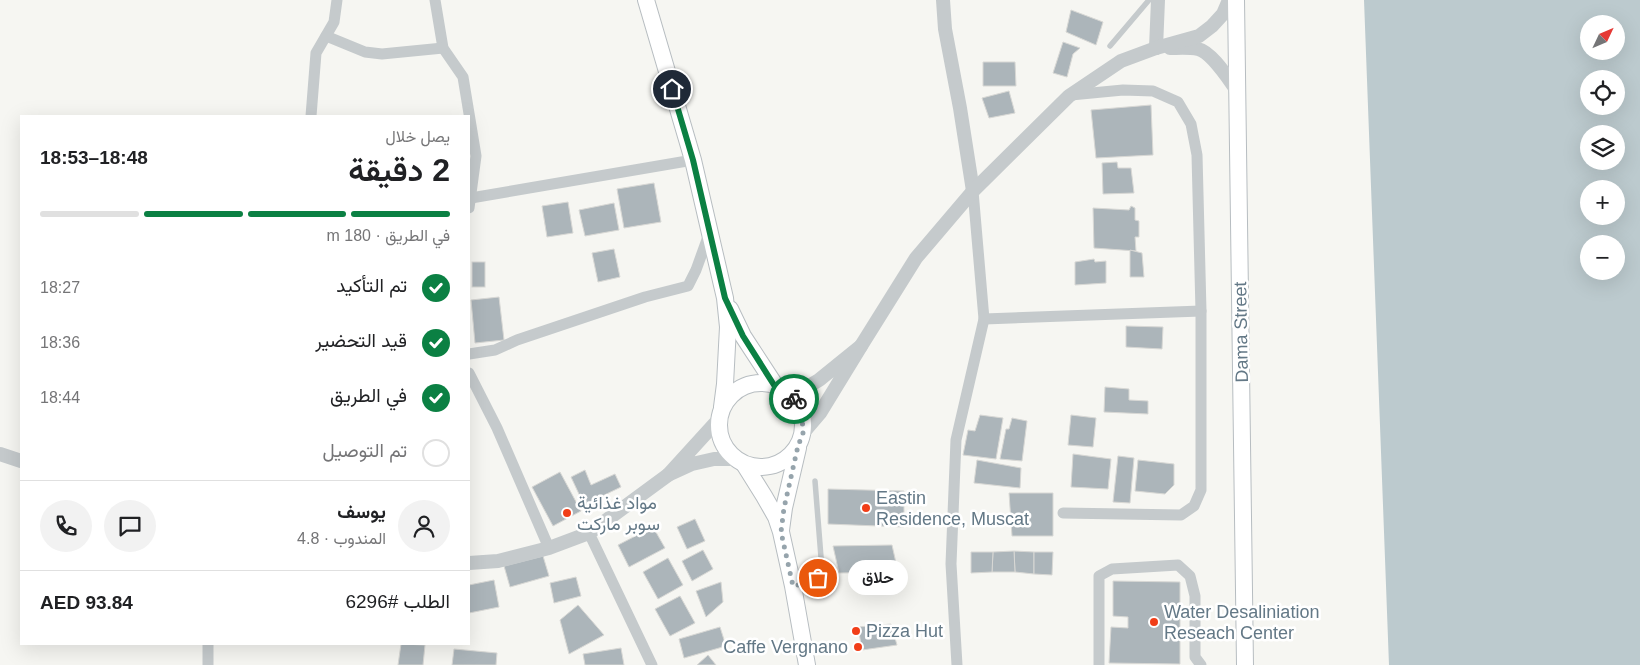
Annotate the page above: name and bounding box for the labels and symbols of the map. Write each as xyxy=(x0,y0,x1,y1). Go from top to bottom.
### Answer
north arrow xyxy=(1580,15,1625,60)
pin xyxy=(651,68,693,110)
street label: Dama Street xyxy=(1230,281,1252,383)
courier xyxy=(769,374,819,424)
place label: Eastin Residence, Muscat xyxy=(876,488,1029,529)
place label: مواد غذائية سوبر ماركت xyxy=(577,493,660,535)
marker: Eastin Residence, Muscat xyxy=(860,502,872,514)
marker: مواد غذائية سوبر ماركت xyxy=(561,507,573,519)
pin xyxy=(797,557,839,599)
callout: حلاق xyxy=(848,560,908,596)
place label: Water Desaliniation Reseach Center xyxy=(1164,602,1319,643)
marker: Water Desaliniation Reseach Center xyxy=(1148,616,1160,628)
place label: Pizza Hut xyxy=(866,621,943,641)
marker: Pizza Hut xyxy=(850,625,862,637)
place label: Caffe Vergnano xyxy=(723,637,848,657)
marker: Caffe Vergnano xyxy=(852,641,864,653)

